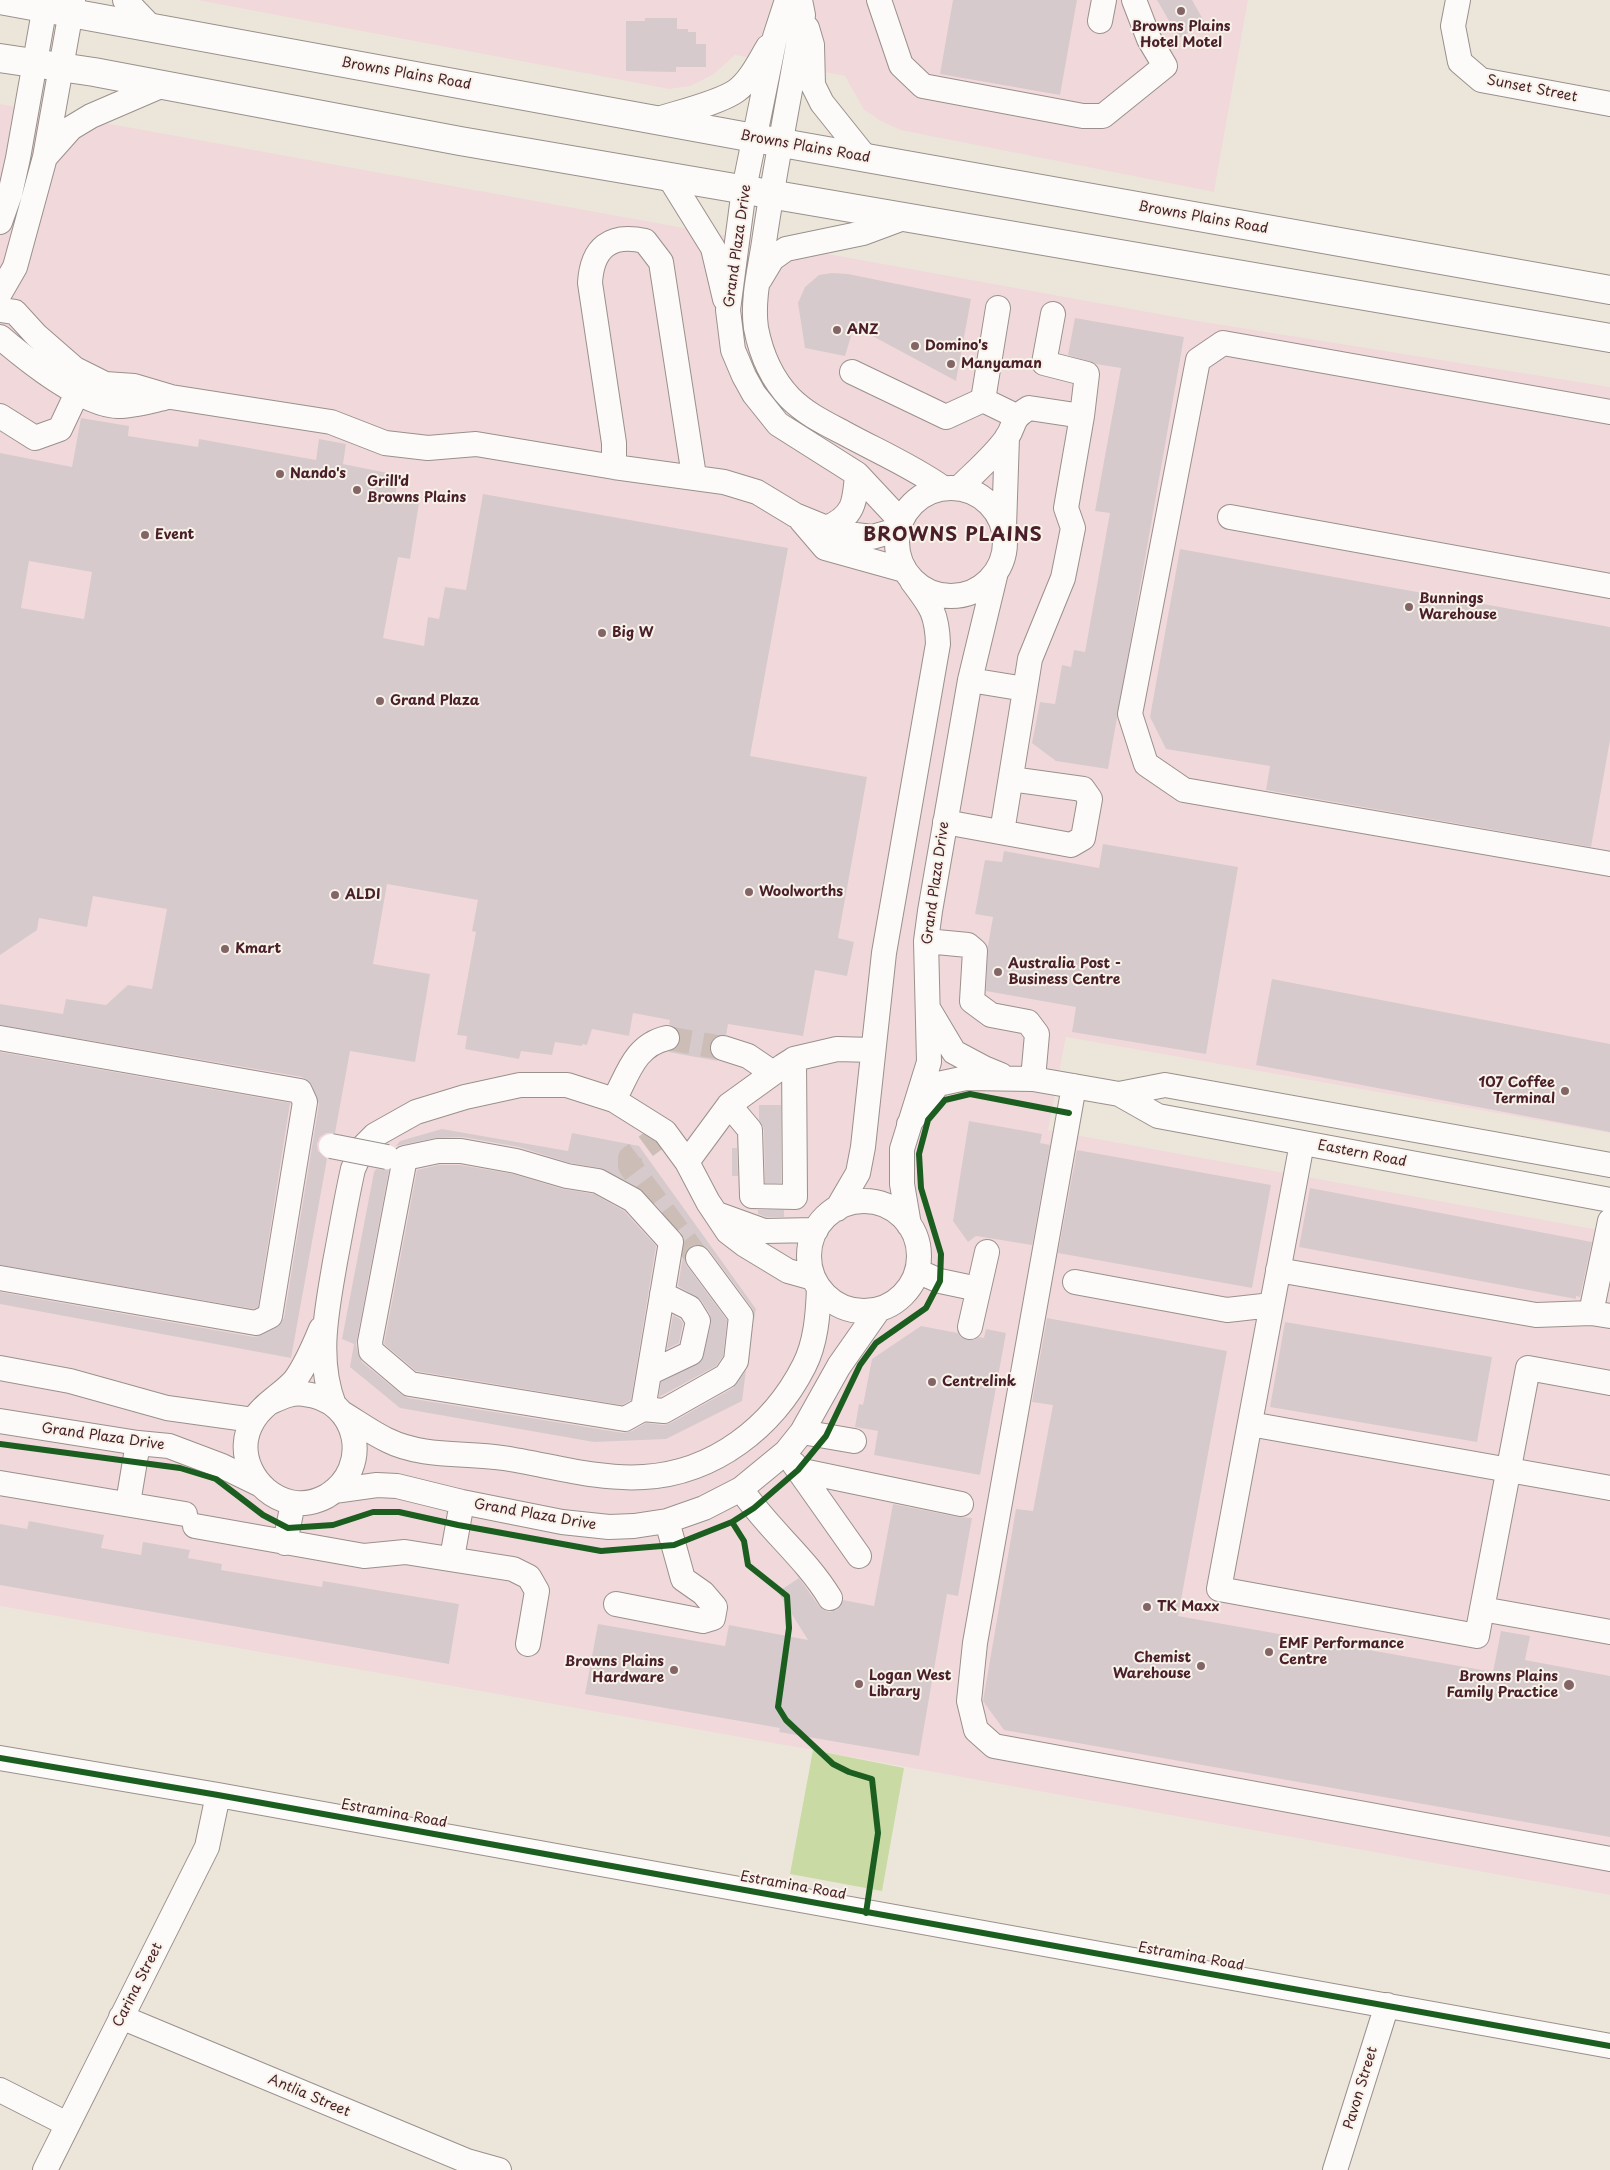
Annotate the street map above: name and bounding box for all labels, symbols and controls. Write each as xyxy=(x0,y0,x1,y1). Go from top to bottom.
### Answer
marker: Browns Plains Hotel Motel xyxy=(1175,5,1187,17)
place label: Browns Plains Hotel Motel xyxy=(1131,19,1231,52)
street label: Browns Plains Road xyxy=(340,54,472,94)
street label: Sunset Street xyxy=(1485,72,1579,106)
street label: Browns Plains Road xyxy=(739,127,871,167)
street label: Grand Plaza Drive xyxy=(721,183,755,309)
street label: Browns Plains Road xyxy=(1137,198,1269,238)
place label: ANZ xyxy=(847,322,879,338)
marker: ANZ xyxy=(831,324,843,336)
place label: Domino's xyxy=(925,338,988,354)
marker: Domino's xyxy=(909,340,921,352)
place label: Manyaman xyxy=(961,356,1042,372)
marker: Manyaman xyxy=(945,358,957,370)
place label: Nando's xyxy=(290,466,346,482)
marker: Nando's xyxy=(274,468,286,480)
place label: Grill'd Browns Plains xyxy=(367,474,466,507)
marker: Grill'd Browns Plains xyxy=(351,484,363,496)
district label: BROWNS PLAINS xyxy=(862,525,1044,547)
place label: Event xyxy=(155,527,194,543)
marker: Event xyxy=(139,529,151,541)
place label: Bunnings Warehouse xyxy=(1419,591,1497,624)
marker: Bunnings Warehouse xyxy=(1403,601,1415,613)
place label: Big W xyxy=(612,625,654,641)
marker: Big W xyxy=(596,627,608,639)
place label: Grand Plaza xyxy=(390,693,479,709)
marker: Grand Plaza xyxy=(374,695,386,707)
street label: Grand Plaza Drive xyxy=(919,820,953,946)
place label: Woolworths xyxy=(759,884,843,900)
marker: Woolworths xyxy=(743,886,755,898)
place label: ALDI xyxy=(345,887,380,903)
marker: ALDI xyxy=(329,889,341,901)
place label: Kmart xyxy=(235,941,281,957)
marker: Kmart xyxy=(219,943,231,955)
place label: Australia Post - Business Centre xyxy=(1008,956,1121,989)
marker: Australia Post - Business Centre xyxy=(992,966,1004,978)
place label: 107 Coffee Terminal xyxy=(1479,1075,1555,1108)
marker: 107 Coffee Terminal xyxy=(1559,1085,1571,1097)
street label: Eastern Road xyxy=(1316,1137,1408,1171)
place label: Centrelink xyxy=(942,1374,1016,1390)
marker: Centrelink xyxy=(926,1376,938,1388)
street label: Grand Plaza Drive xyxy=(40,1420,166,1454)
street label: Grand Plaza Drive xyxy=(472,1496,598,1534)
place label: TK Maxx xyxy=(1157,1599,1219,1615)
marker: TK Maxx xyxy=(1141,1601,1153,1613)
place label: EMF Performance Centre xyxy=(1279,1636,1404,1668)
marker: EMF Performance Centre xyxy=(1263,1646,1275,1658)
place label: Chemist Warehouse xyxy=(1113,1650,1191,1682)
place label: Browns Plains Hardware xyxy=(565,1654,664,1686)
marker: Chemist Warehouse xyxy=(1195,1660,1207,1672)
marker: Browns Plains Hardware xyxy=(668,1664,680,1676)
place label: Logan West Library xyxy=(869,1668,951,1700)
place label: Browns Plains Family Practice xyxy=(1446,1669,1558,1701)
marker: Logan West Library xyxy=(853,1678,865,1690)
marker: Browns Plains Family Practice xyxy=(1562,1678,1576,1692)
street label: Estramina Road xyxy=(340,1796,448,1832)
street label: Estramina Road xyxy=(739,1868,847,1904)
street label: Estramina Road xyxy=(1137,1939,1245,1975)
street label: Carina Street xyxy=(110,1940,166,2030)
street label: Pavon Street xyxy=(1340,2045,1382,2131)
street label: Antlia Street xyxy=(265,2071,353,2121)

